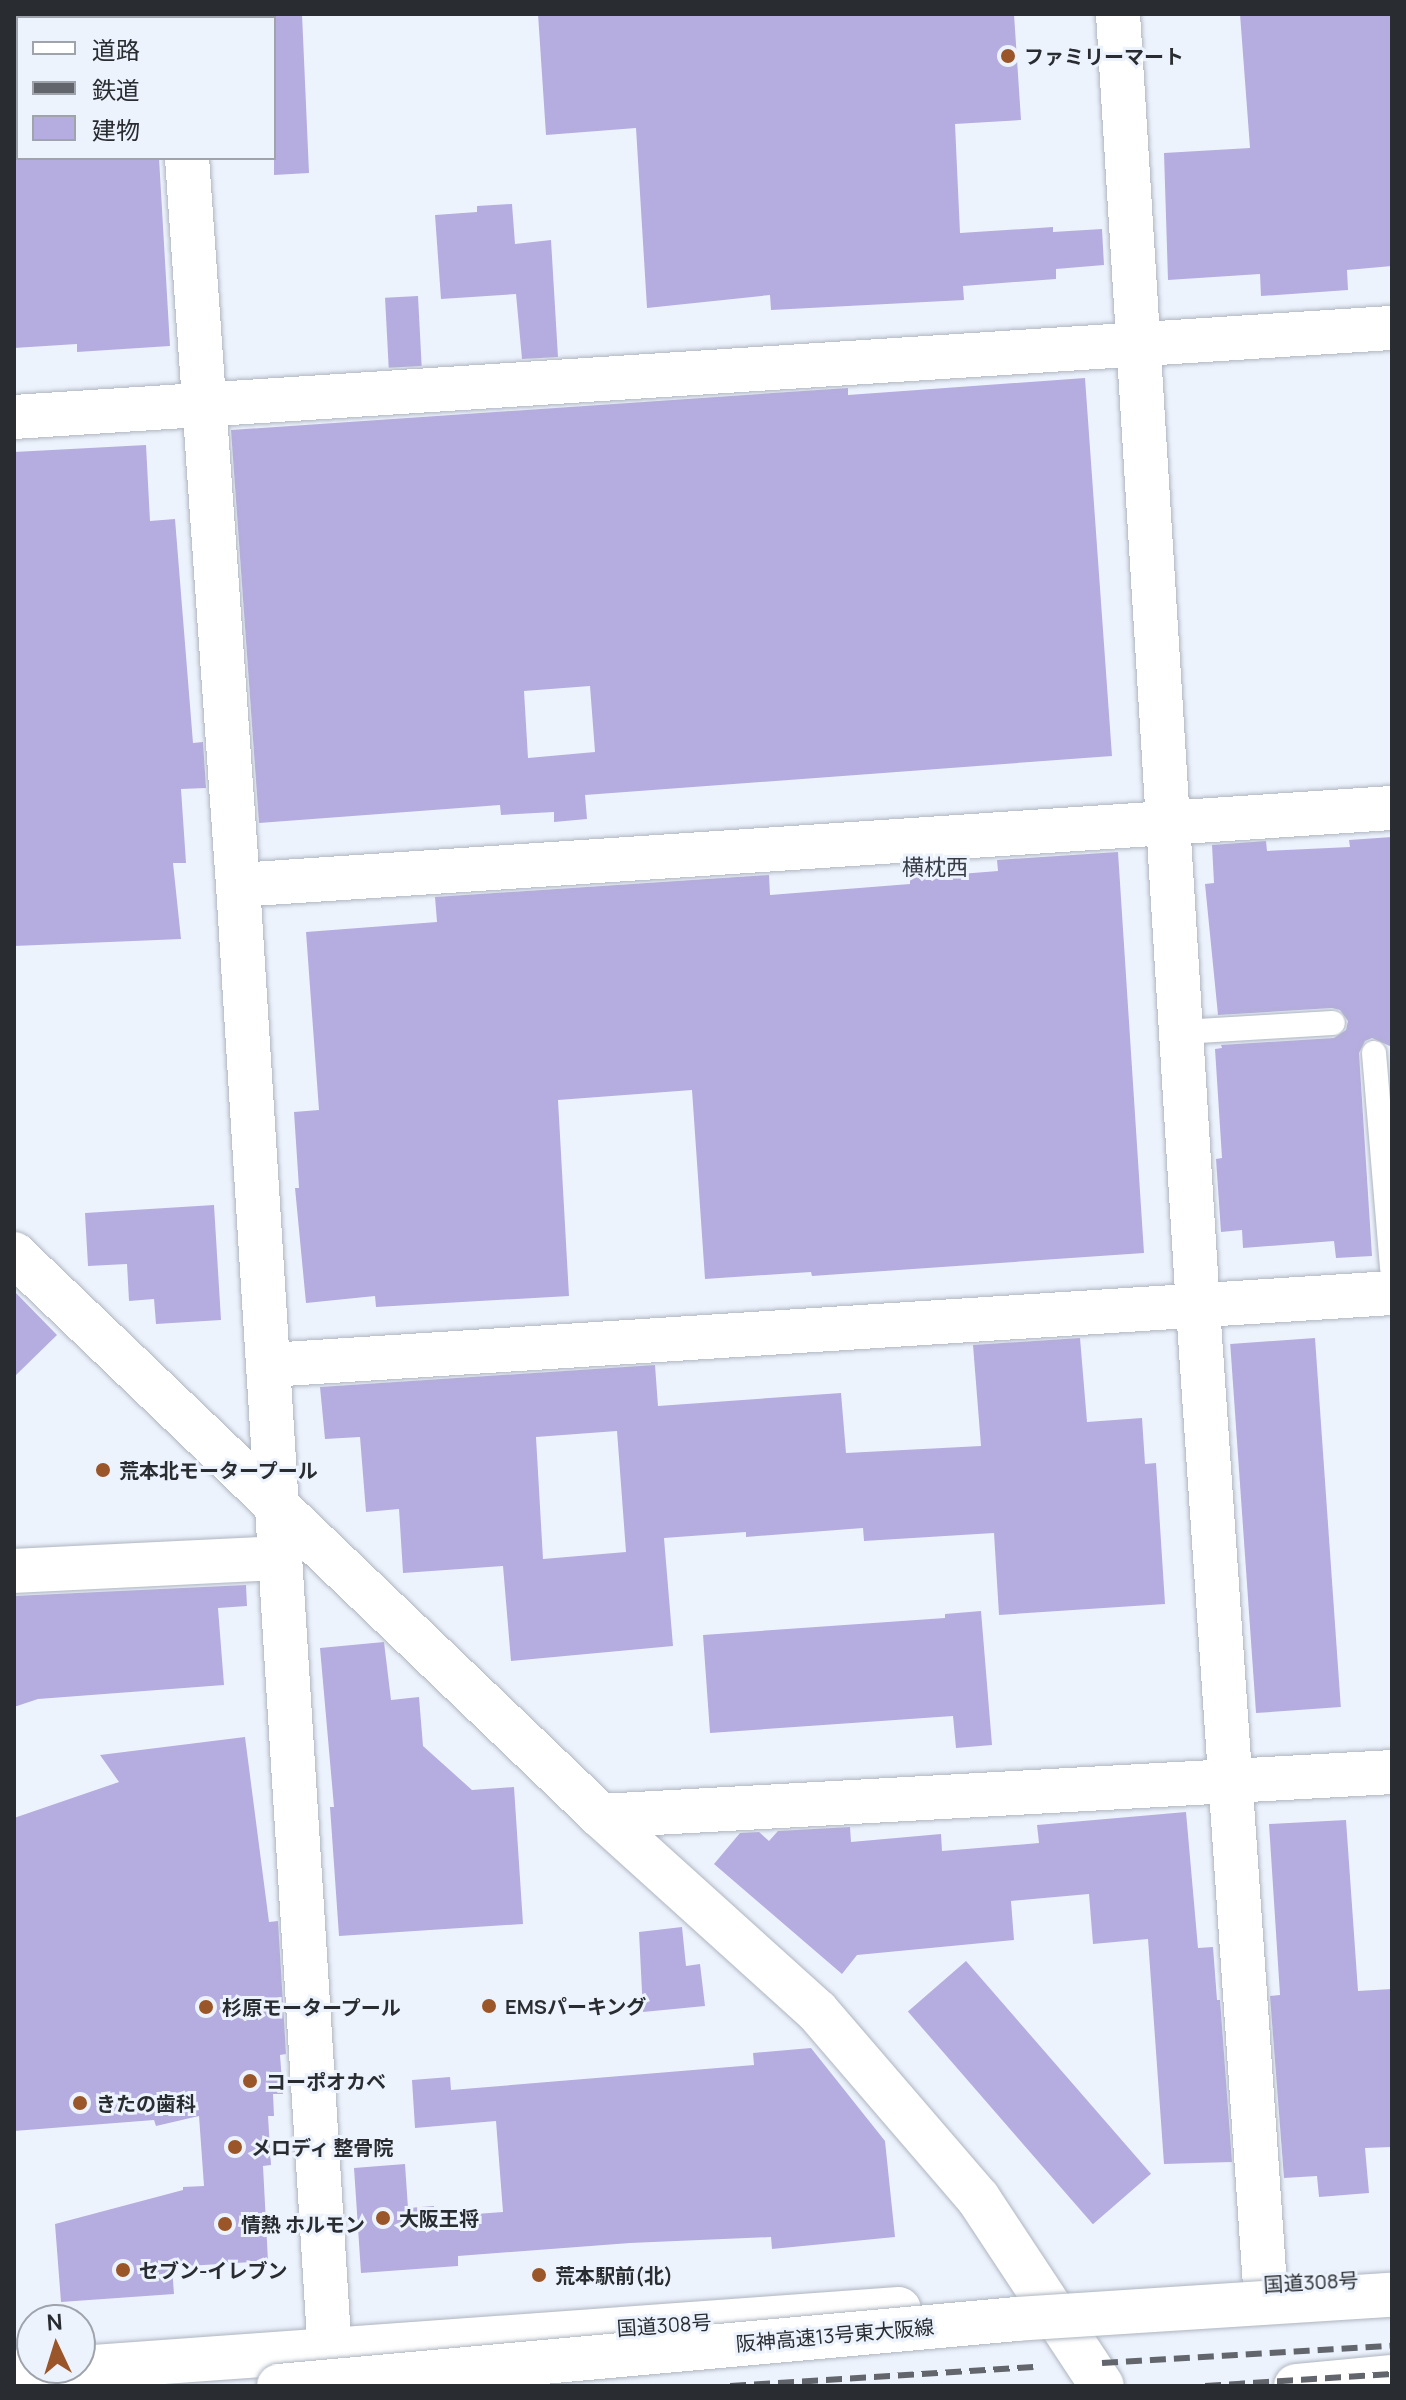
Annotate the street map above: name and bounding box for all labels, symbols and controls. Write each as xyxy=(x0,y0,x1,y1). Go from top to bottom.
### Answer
legend xyxy=(16,16,276,160)
text: 道路 xyxy=(92,33,140,66)
place label: ファミリーマート xyxy=(1024,44,1184,68)
marker: ファミリーマート xyxy=(999,47,1017,65)
text: 鉄道 xyxy=(92,73,140,106)
text: 建物 xyxy=(92,113,140,146)
district label: 横枕西 xyxy=(902,855,968,881)
place label: 荒本北モータープール xyxy=(119,1458,319,1482)
marker: 荒本北モータープール xyxy=(94,1461,112,1479)
place label: EMSパーキング xyxy=(505,1994,647,2018)
place label: 杉原モータープール xyxy=(222,1995,402,2019)
marker: EMSパーキング xyxy=(480,1997,498,2015)
marker: 杉原モータープール xyxy=(197,1998,215,2016)
place label: コーポオカベ xyxy=(266,2069,386,2093)
marker: コーポオカベ xyxy=(241,2072,259,2090)
place label: きたの歯科 xyxy=(96,2091,196,2115)
marker: きたの歯科 xyxy=(71,2094,89,2112)
place label: メロディ 整骨院 xyxy=(251,2135,395,2159)
marker: メロディ 整骨院 xyxy=(226,2138,244,2156)
place label: 大阪王将 xyxy=(399,2206,479,2230)
marker: 大阪王将 xyxy=(374,2209,392,2227)
place label: 情熱 ホルモン xyxy=(241,2212,365,2236)
marker: 情熱 ホルモン xyxy=(216,2215,234,2233)
place label: セブン-イレブン xyxy=(139,2258,287,2282)
marker: セブン-イレブン xyxy=(114,2261,132,2279)
place label: 荒本駅前(北) xyxy=(555,2263,673,2287)
marker: 荒本駅前(北) xyxy=(530,2266,548,2284)
street label: 国道308号 xyxy=(1263,2268,1359,2296)
north arrow xyxy=(16,2304,96,2384)
text: N xyxy=(46,2307,63,2338)
street label: 国道308号 xyxy=(616,2310,712,2340)
street label: 阪神高速13号東大阪線 xyxy=(735,2314,935,2356)

